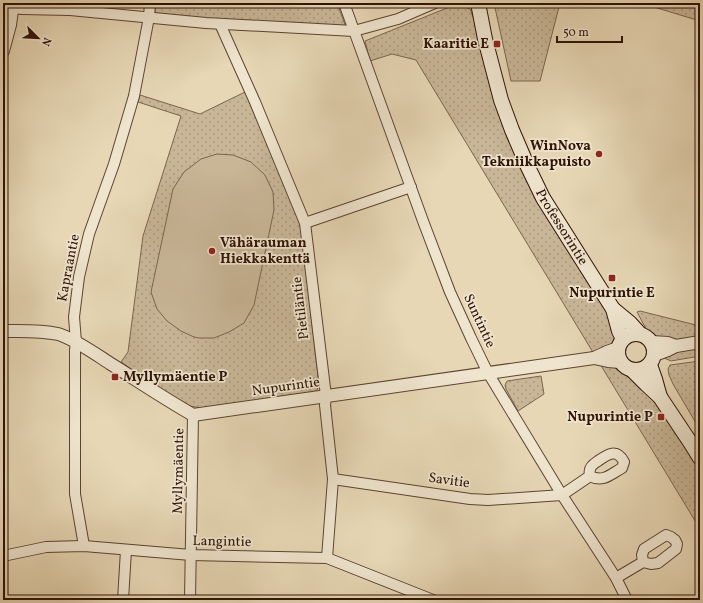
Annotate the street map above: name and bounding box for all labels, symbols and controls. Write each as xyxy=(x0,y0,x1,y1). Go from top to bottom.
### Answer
north arrow xyxy=(18,18,58,58)
scale bar xyxy=(557,18,622,44)
text: 50 m xyxy=(563,25,589,41)
text: N xyxy=(37,35,54,48)
place label: Kaaritie E xyxy=(423,35,489,54)
marker: Kaaritie E xyxy=(492,39,502,49)
place label: WinNova Tekniikkapuisto xyxy=(482,137,591,172)
marker: WinNova Tekniikkapuisto xyxy=(594,149,604,159)
street label: Professorintie xyxy=(531,186,593,269)
street label: Kapraantie xyxy=(53,232,85,303)
place label: Vähärauman Hiekkakenttä xyxy=(220,234,310,269)
marker: Vähärauman Hiekkakenttä xyxy=(207,246,217,256)
marker: Nupurintie E xyxy=(607,273,617,283)
street label: Pietiläntie xyxy=(288,275,314,341)
place label: Nupurintie E xyxy=(569,284,655,303)
street label: Suntintie xyxy=(458,291,500,351)
place label: Myllymäentie P xyxy=(123,368,228,387)
marker: Myllymäentie P xyxy=(110,372,120,382)
street label: Nupurintie xyxy=(251,373,322,401)
place label: Nupurintie P xyxy=(567,408,653,427)
marker: Nupurintie P xyxy=(656,412,666,422)
street label: Myllymäentie xyxy=(169,427,189,514)
street label: Savitie xyxy=(427,469,471,493)
street label: Langintie xyxy=(193,532,252,552)

